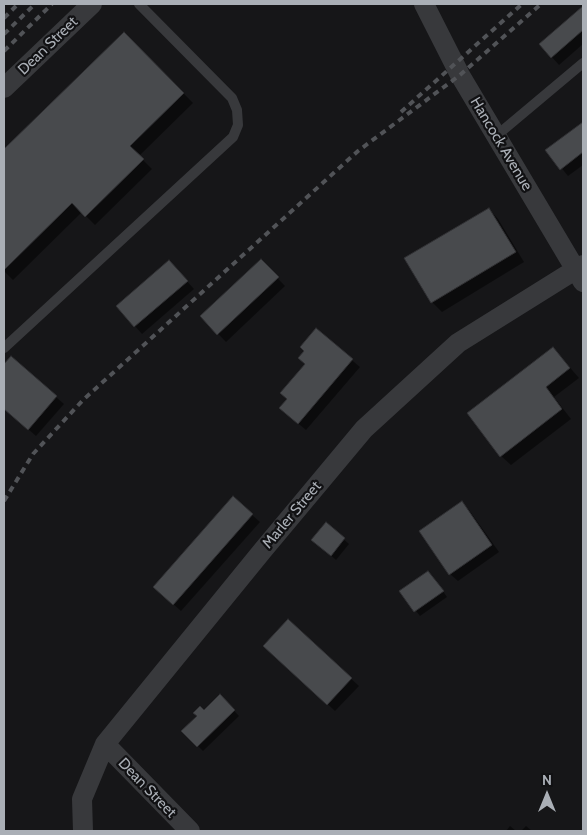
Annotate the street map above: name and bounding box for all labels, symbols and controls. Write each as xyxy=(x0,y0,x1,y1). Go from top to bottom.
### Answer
street label: Dean Street xyxy=(14,13,82,79)
street label: Hancock Avenue xyxy=(466,94,536,194)
street label: Marler Street xyxy=(259,478,325,552)
street label: Dean Street xyxy=(114,754,180,822)
north arrow xyxy=(522,770,572,820)
text: N xyxy=(542,771,552,789)

